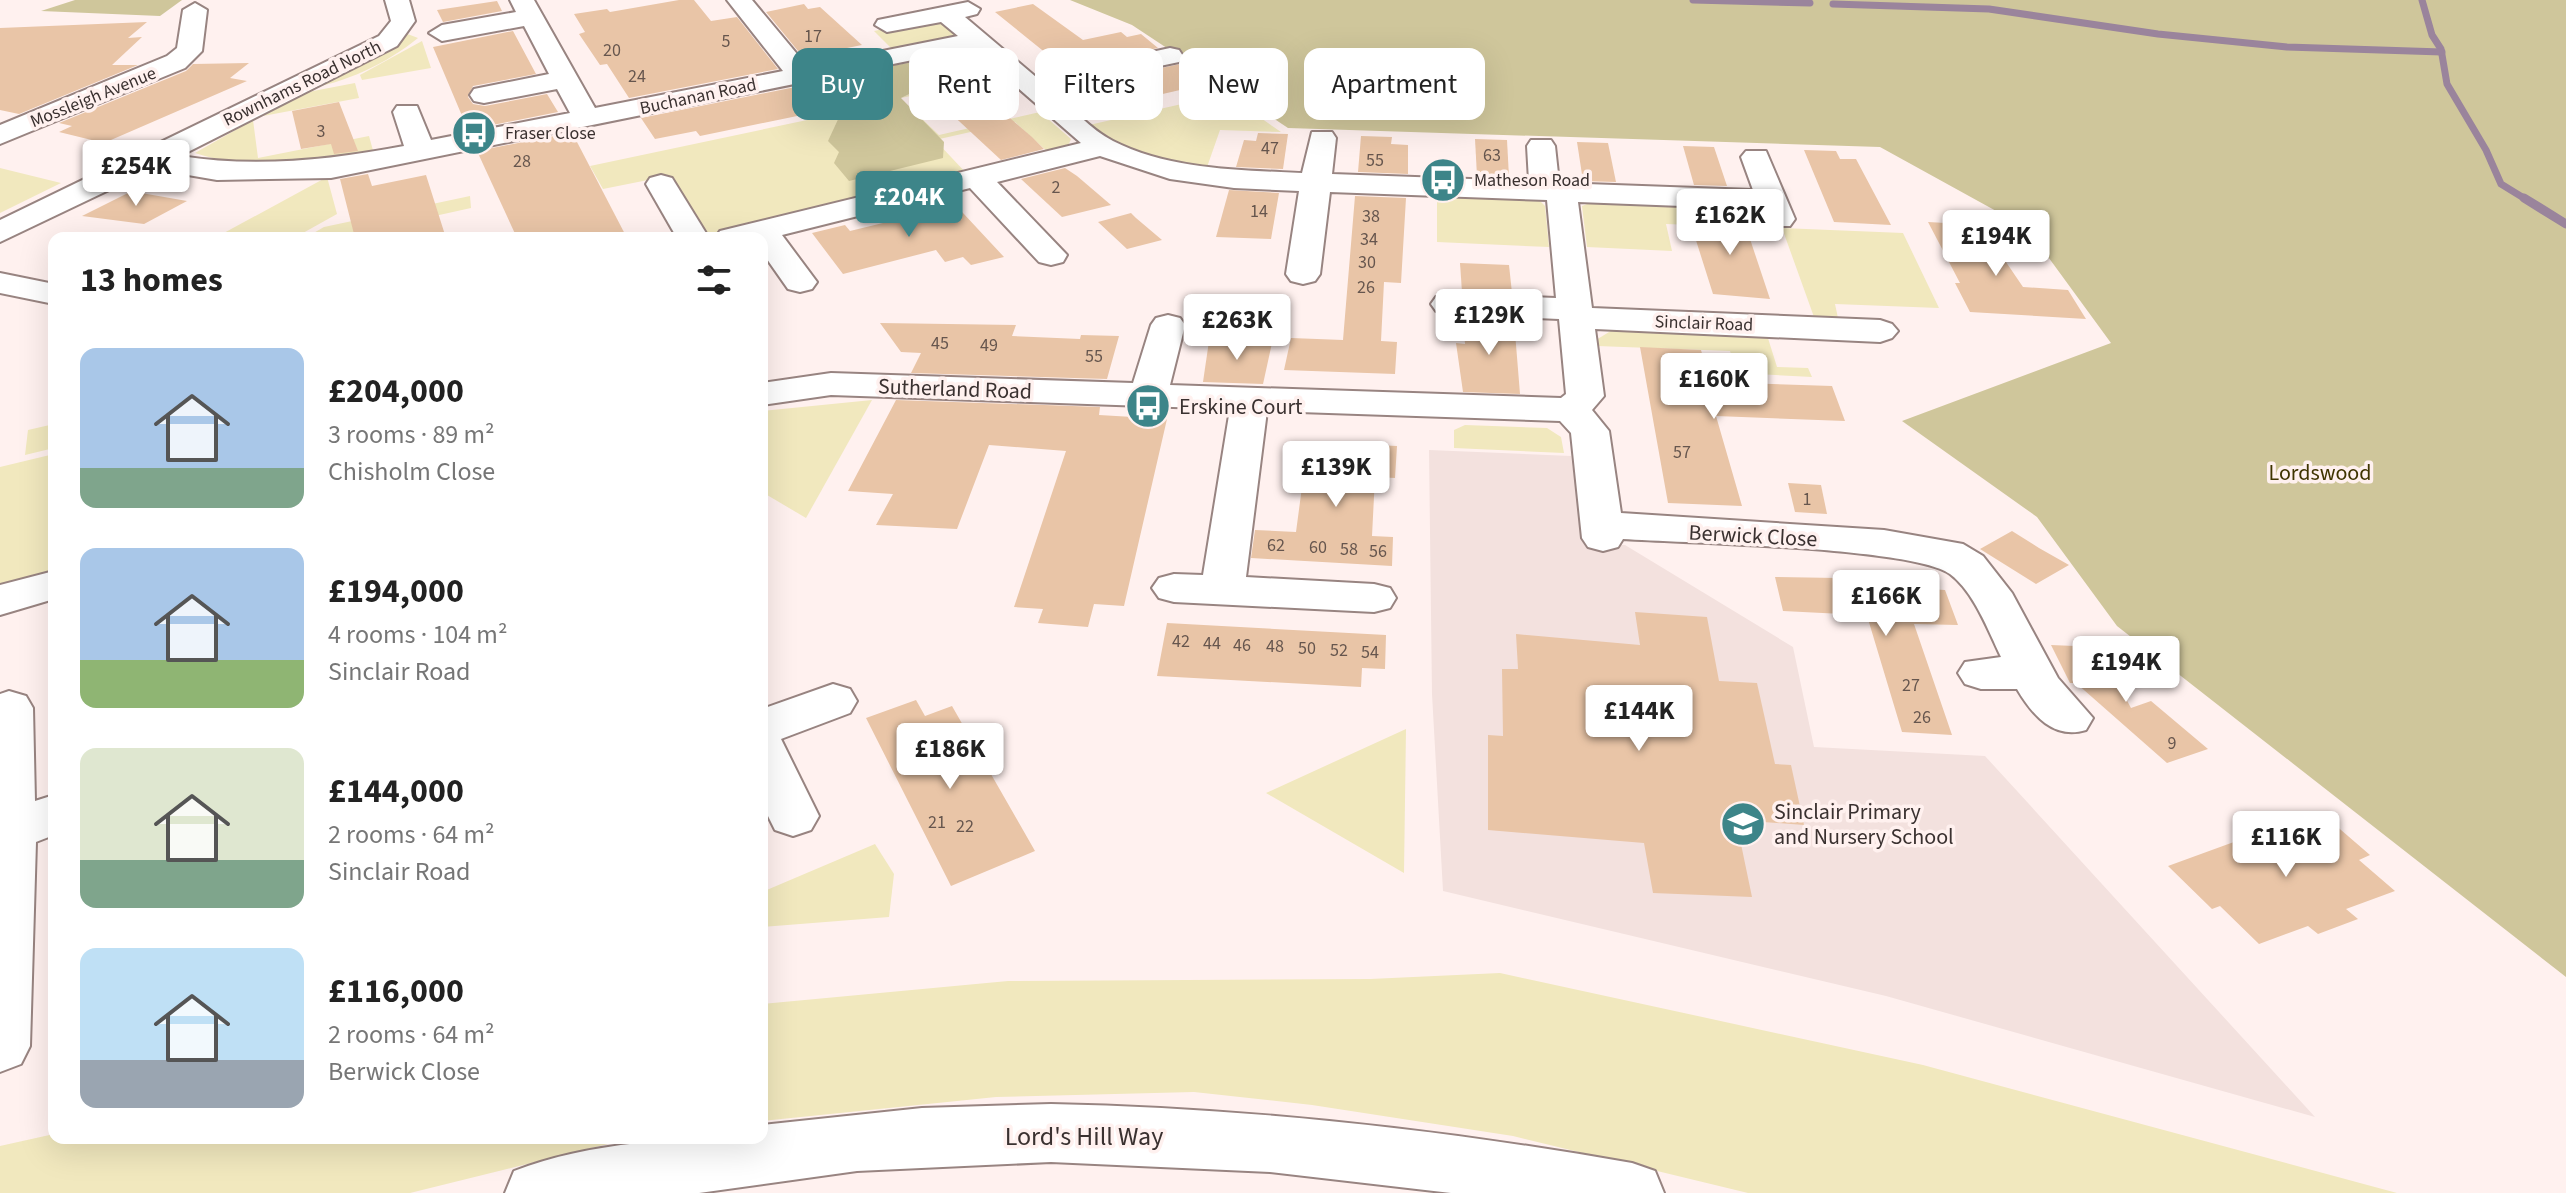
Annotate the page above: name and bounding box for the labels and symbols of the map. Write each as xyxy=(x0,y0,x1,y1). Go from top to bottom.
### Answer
house number: 17 xyxy=(804,24,822,49)
house number: 5 xyxy=(722,29,731,54)
street label: Rownhams Road North xyxy=(219,34,386,133)
house number: 20 xyxy=(603,38,621,63)
street label: Mossleigh Avenue xyxy=(26,61,160,134)
house number: 24 xyxy=(628,64,646,89)
street label: Buchanan Road xyxy=(638,72,759,121)
bus stop icon: Fraser Close xyxy=(450,109,498,157)
house number: 3 xyxy=(317,119,326,144)
place label: Fraser Close xyxy=(505,121,596,146)
house number: 47 xyxy=(1261,136,1279,161)
pin: £254K xyxy=(80,140,192,208)
house number: 63 xyxy=(1483,143,1501,168)
house number: 55 xyxy=(1366,148,1384,173)
house number: 28 xyxy=(513,149,531,174)
bus stop icon: Matheson Road xyxy=(1419,156,1467,204)
place label: Matheson Road xyxy=(1474,168,1590,193)
pin: £204K xyxy=(853,171,965,239)
house number: 2 xyxy=(1052,175,1061,200)
pin: £162K xyxy=(1674,189,1786,257)
house number: 14 xyxy=(1250,199,1268,224)
house number: 38 xyxy=(1362,204,1380,229)
pin: £194K xyxy=(1940,210,2052,278)
house number: 34 xyxy=(1360,227,1378,252)
house number: 30 xyxy=(1358,250,1376,275)
house number: 26 xyxy=(1357,275,1375,300)
pin: £129K xyxy=(1433,289,1545,357)
pin: £263K xyxy=(1181,294,1293,362)
street label: Sinclair Road xyxy=(1654,309,1754,338)
house number: 45 xyxy=(931,331,949,356)
house number: 49 xyxy=(980,333,998,358)
house number: 55 xyxy=(1085,344,1103,369)
pin: £160K xyxy=(1658,353,1770,421)
street label: Sutherland Road xyxy=(877,370,1033,408)
bus stop icon: Erskine Court xyxy=(1124,382,1172,430)
place label: Erskine Court xyxy=(1179,391,1303,423)
house number: 57 xyxy=(1673,440,1691,465)
pin: £139K xyxy=(1280,441,1392,509)
park label: Lordswood xyxy=(2269,457,2372,489)
house number: 1 xyxy=(1803,487,1811,512)
street label: Berwick Close xyxy=(1688,517,1818,555)
house number: 62 xyxy=(1267,533,1285,558)
house number: 60 xyxy=(1309,535,1327,560)
house number: 58 xyxy=(1340,537,1358,562)
house number: 56 xyxy=(1369,539,1387,564)
pin: £166K xyxy=(1830,570,1942,638)
house number: 42 xyxy=(1172,629,1190,654)
house number: 44 xyxy=(1203,631,1221,656)
house number: 46 xyxy=(1233,633,1251,658)
house number: 48 xyxy=(1266,634,1284,659)
house number: 50 xyxy=(1298,636,1316,661)
pin: £194K xyxy=(2070,636,2182,704)
house number: 52 xyxy=(1330,638,1348,663)
house number: 54 xyxy=(1361,640,1379,665)
house number: 27 xyxy=(1902,673,1920,698)
pin: £144K xyxy=(1583,685,1695,753)
house number: 26 xyxy=(1913,705,1931,730)
pin: £186K xyxy=(894,723,1006,791)
house number: 9 xyxy=(2168,731,2177,756)
place label: Sinclair Primary and Nursery School xyxy=(1774,796,1954,853)
school or university icon: Sinclair Primary and Nursery School xyxy=(1719,800,1767,848)
house number: 21 xyxy=(928,810,946,835)
pin: £116K xyxy=(2230,811,2342,879)
house number: 22 xyxy=(956,814,974,839)
street label: Lord's Hill Way xyxy=(1005,1118,1163,1155)

